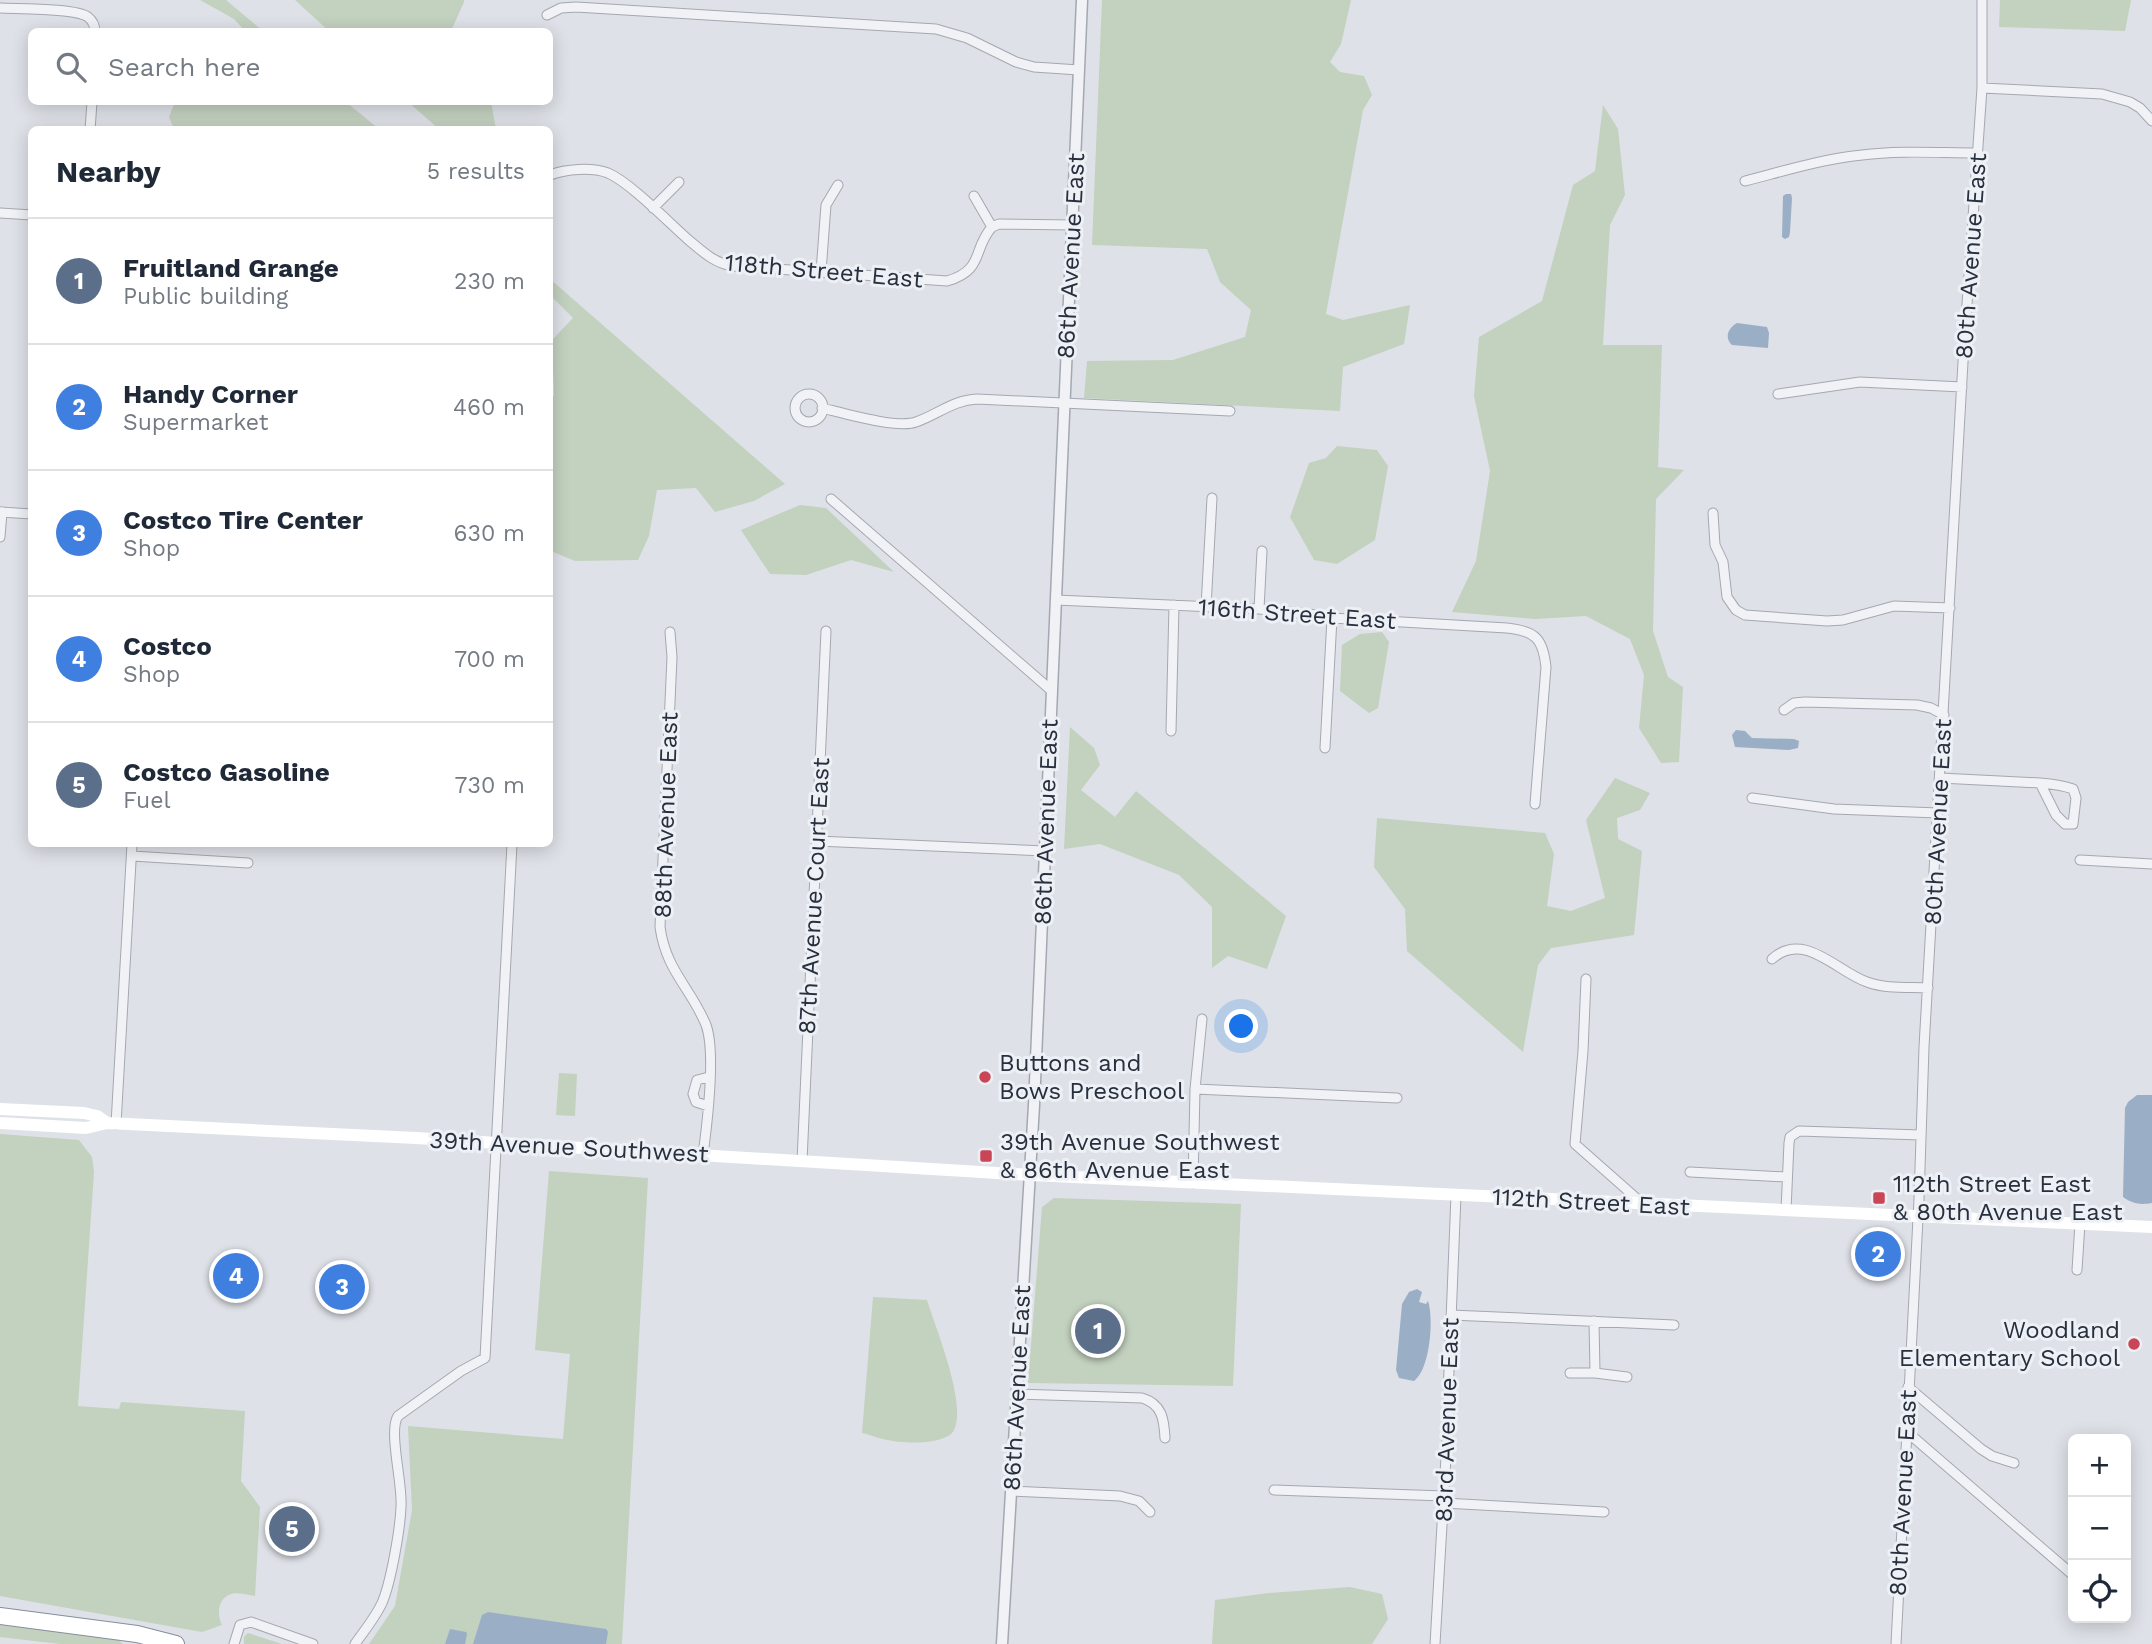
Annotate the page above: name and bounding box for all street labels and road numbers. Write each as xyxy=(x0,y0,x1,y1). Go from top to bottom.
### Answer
street label: 86th Avenue East xyxy=(1052,152,1090,360)
street label: 80th Avenue East xyxy=(1950,152,1992,360)
street label: 118th Street East xyxy=(724,248,924,294)
street label: 116th Street East xyxy=(1197,593,1397,635)
street label: 88th Avenue East xyxy=(648,711,684,919)
street label: 86th Avenue East xyxy=(1028,718,1064,926)
street label: 80th Avenue East xyxy=(1919,718,1957,926)
street label: 87th Avenue Court East xyxy=(793,757,835,1035)
street label: 39th Avenue Southwest xyxy=(429,1126,709,1168)
street label: 112th Street East xyxy=(1491,1183,1691,1221)
street label: 86th Avenue East xyxy=(998,1284,1036,1492)
street label: 83rd Avenue East xyxy=(1429,1317,1465,1523)
street label: 80th Avenue East xyxy=(1884,1389,1922,1597)

